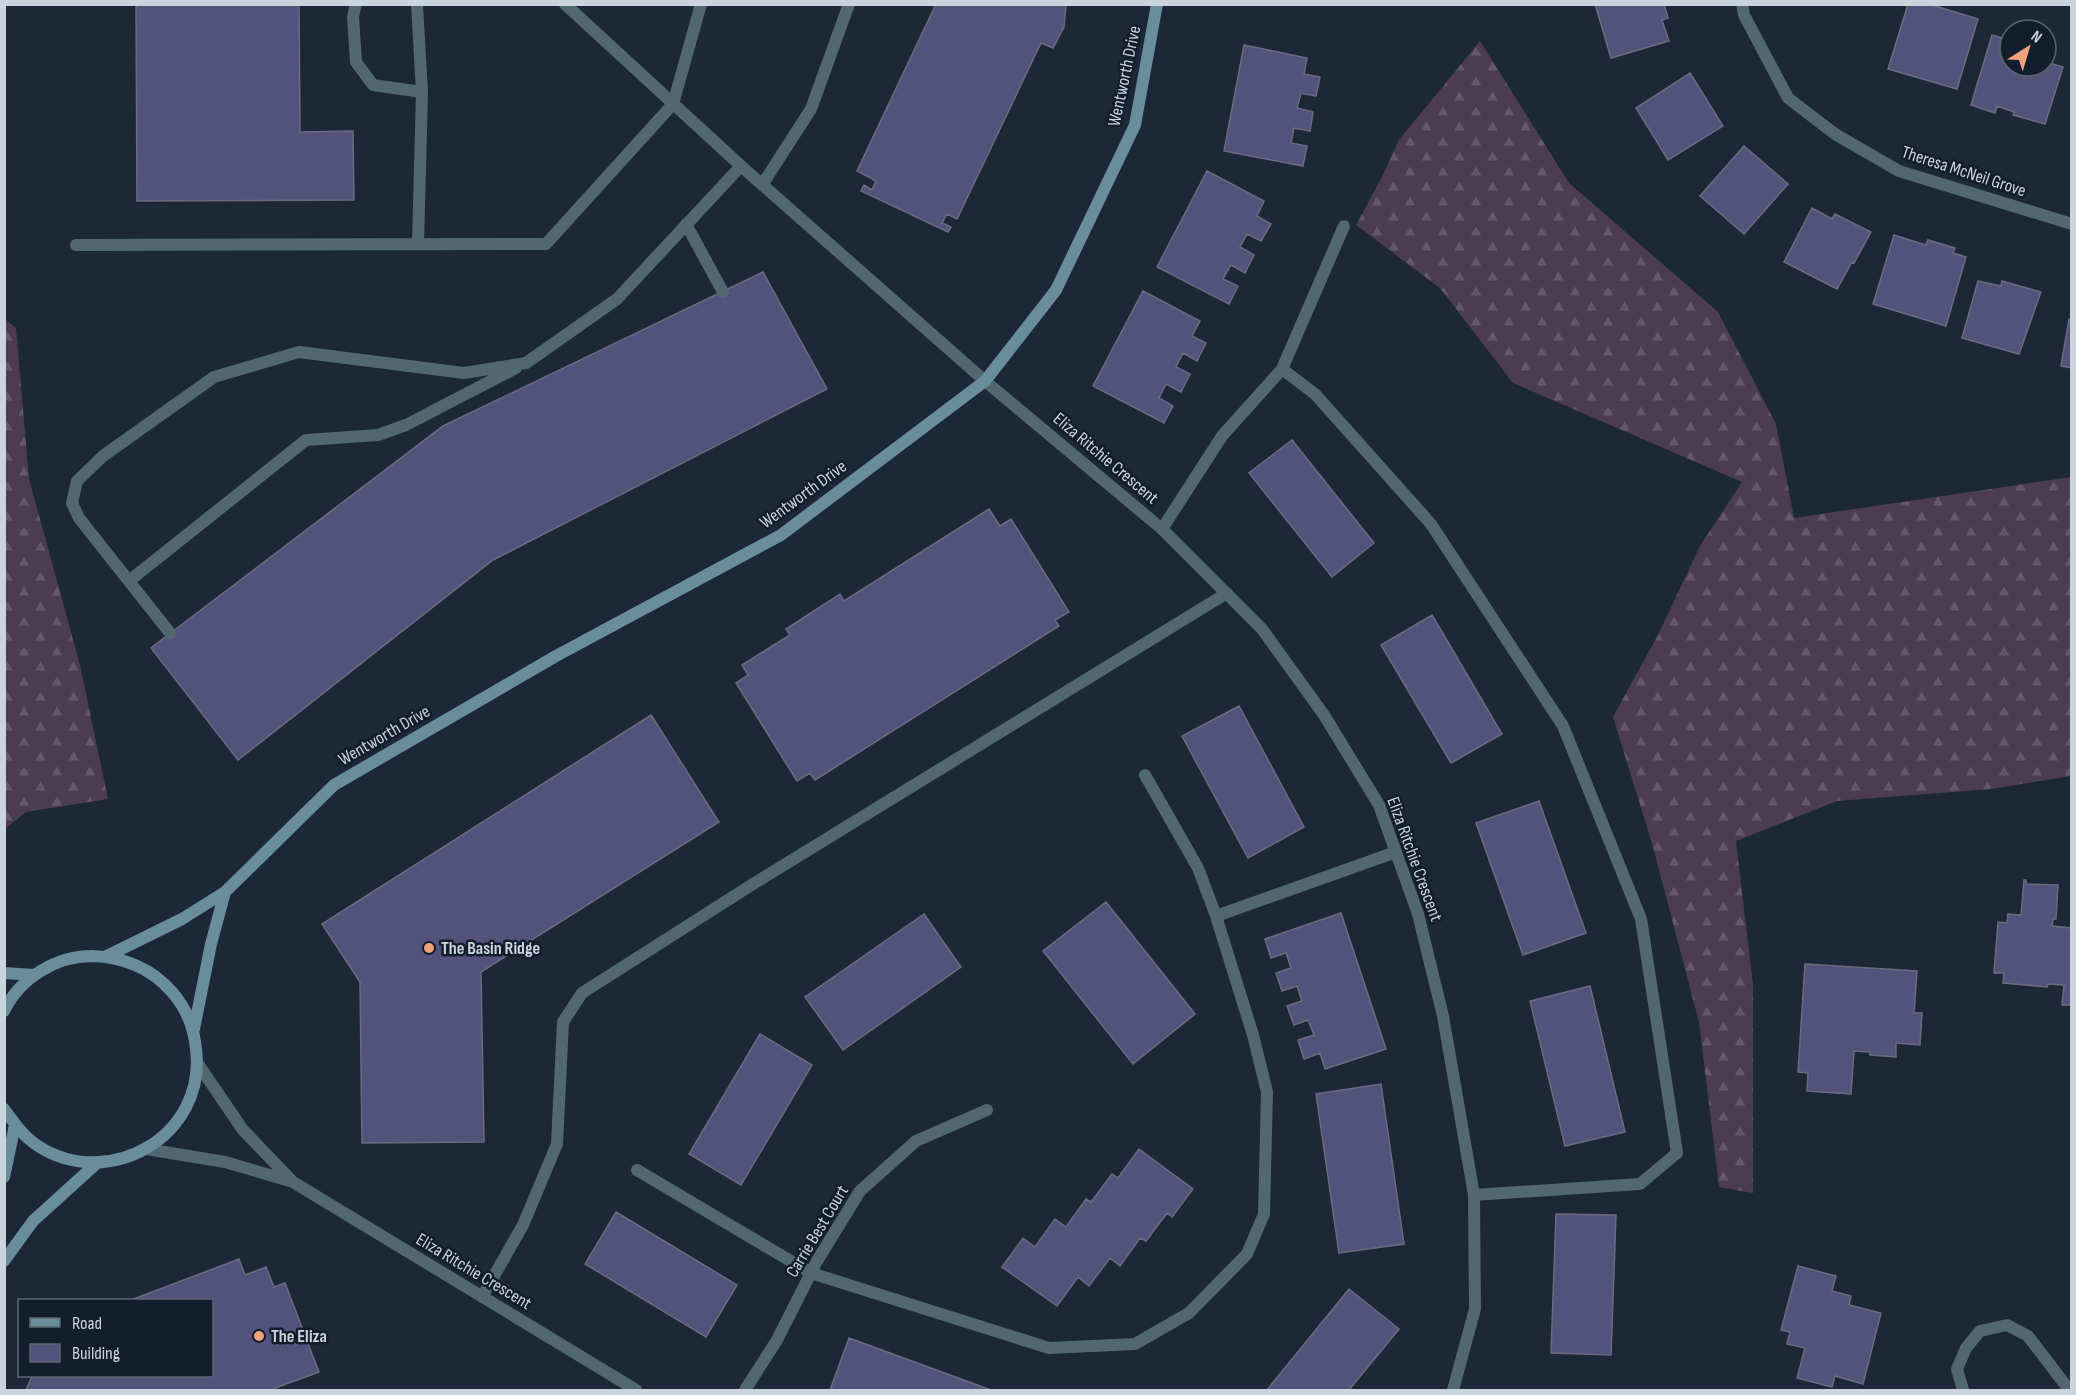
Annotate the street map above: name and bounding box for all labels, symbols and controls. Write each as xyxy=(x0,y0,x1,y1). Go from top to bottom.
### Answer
north arrow xyxy=(1998,18,2058,78)
street label: Wentworth Drive xyxy=(1104,24,1145,128)
text: N xyxy=(2027,27,2045,47)
street label: Theresa McNeil Grove xyxy=(1899,141,2029,201)
street label: Eliza Ritchie Crescent xyxy=(1049,408,1163,509)
street label: Wentworth Drive xyxy=(756,456,851,533)
street label: Wentworth Drive xyxy=(335,701,434,770)
street label: Eliza Ritchie Crescent xyxy=(1382,794,1447,925)
place label: The Basin Ridge xyxy=(441,938,540,959)
marker: The Basin Ridge xyxy=(422,941,436,955)
street label: Carrie Best Court xyxy=(782,1181,853,1281)
street label: Eliza Ritchie Crescent xyxy=(412,1229,536,1314)
legend xyxy=(18,1299,213,1377)
text: Road xyxy=(72,1313,102,1334)
place label: The Eliza xyxy=(271,1326,327,1347)
marker: The Eliza xyxy=(252,1329,266,1343)
text: Building xyxy=(72,1343,120,1364)

